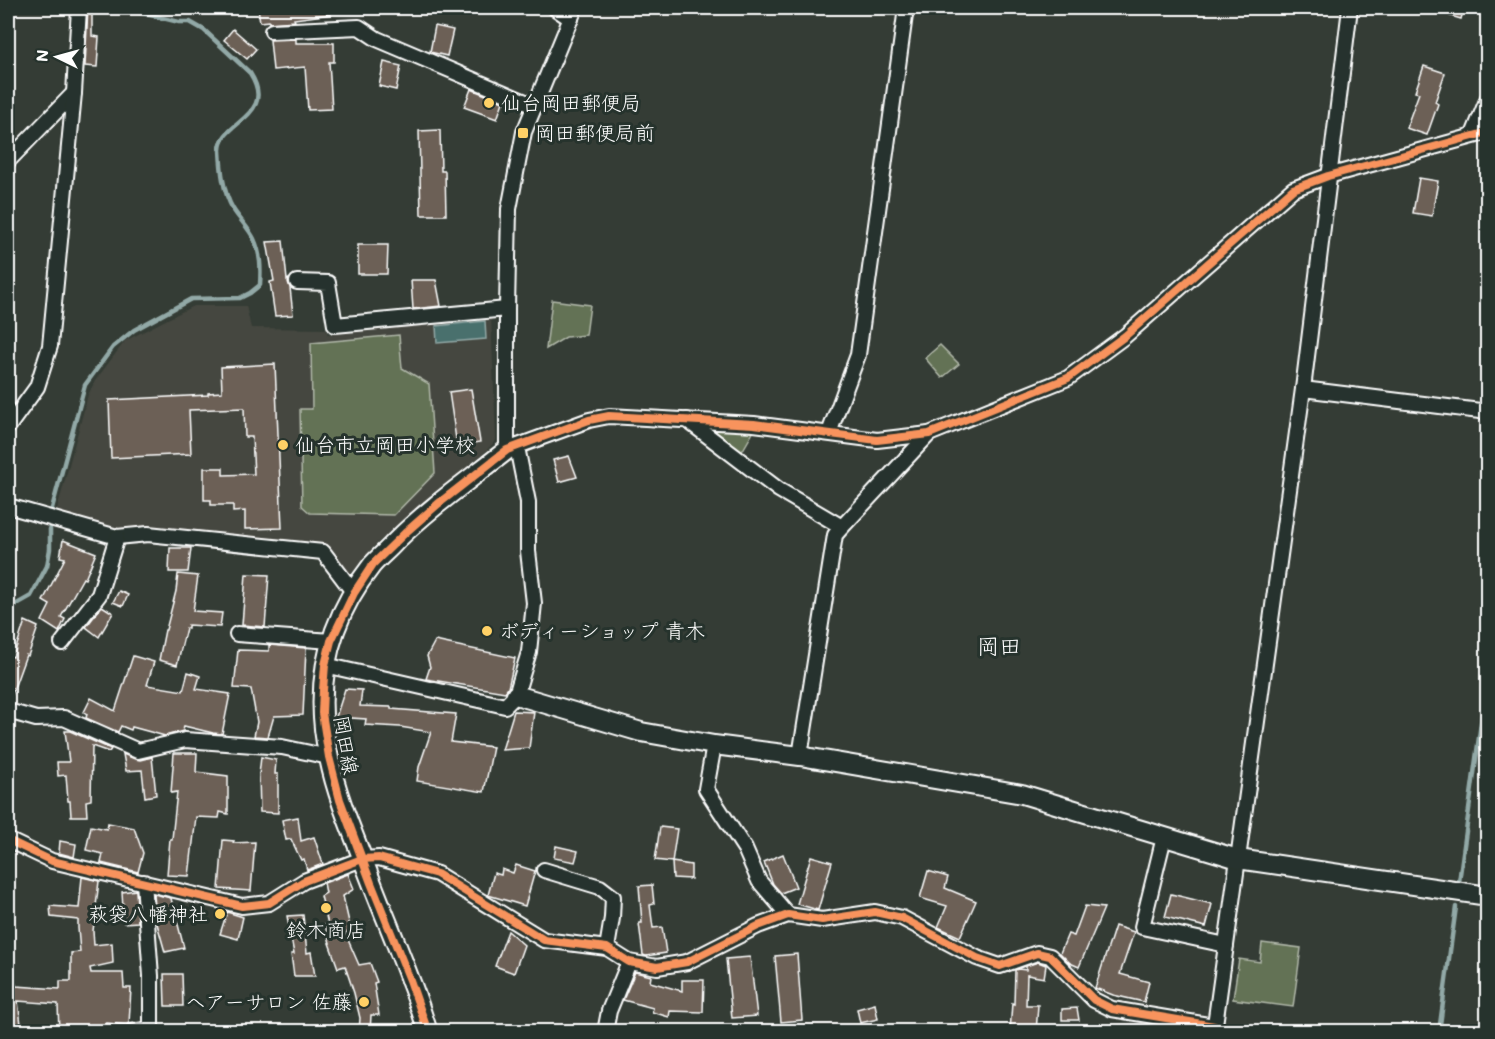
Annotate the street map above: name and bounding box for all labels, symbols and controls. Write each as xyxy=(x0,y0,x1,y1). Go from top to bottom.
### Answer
north arrow xyxy=(27,27,87,87)
text: N xyxy=(31,49,53,63)
place label: 仙台岡田郵便局 xyxy=(501,89,641,115)
marker: 仙台岡田郵便局 xyxy=(482,96,496,110)
place label: 岡田郵便局前 xyxy=(535,119,655,145)
marker: 岡田郵便局前 xyxy=(516,126,530,140)
place label: 仙台市立岡田小学校 xyxy=(295,431,475,457)
marker: 仙台市立岡田小学校 xyxy=(276,438,290,452)
place label: ボディーショップ 青木 xyxy=(499,617,705,643)
marker: ボディーショップ 青木 xyxy=(480,624,494,638)
district label: 岡田 xyxy=(977,631,1021,660)
street label: 岡田線 xyxy=(329,713,365,777)
place label: 萩袋八幡神社 xyxy=(88,900,208,926)
marker: 鈴木商店 xyxy=(319,901,333,915)
marker: 萩袋八幡神社 xyxy=(213,907,227,921)
place label: 鈴木商店 xyxy=(286,916,366,942)
place label: ヘアーサロン 佐藤 xyxy=(186,988,352,1014)
marker: ヘアーサロン 佐藤 xyxy=(357,995,371,1009)

